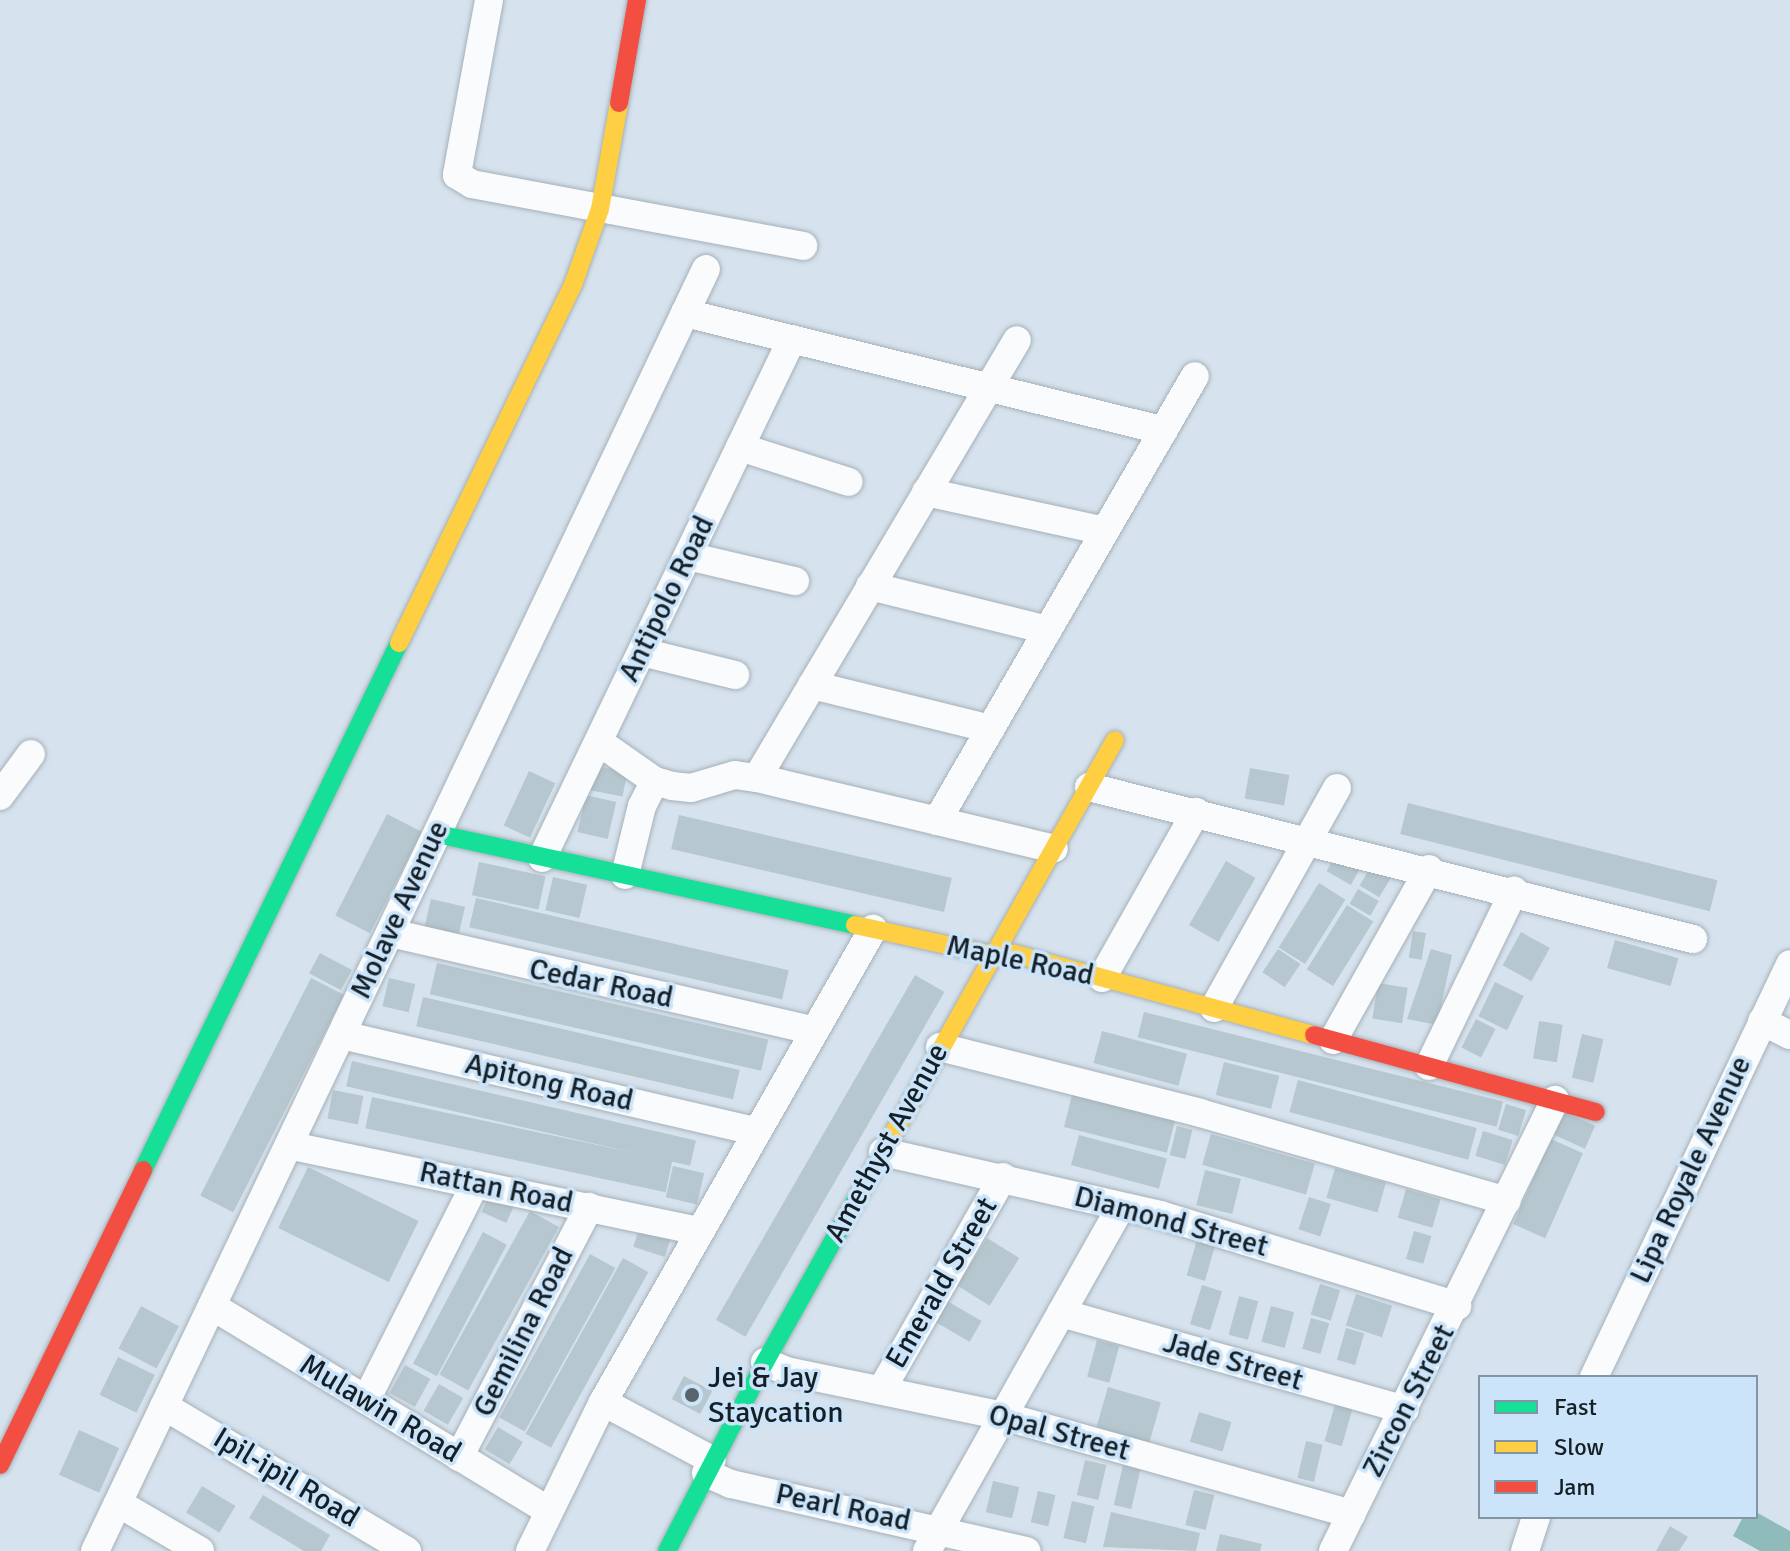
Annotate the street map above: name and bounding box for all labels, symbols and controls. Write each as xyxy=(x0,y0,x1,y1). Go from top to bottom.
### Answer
street label: Antipolo Road xyxy=(611,510,723,688)
street label: Molave Avenue xyxy=(343,815,457,1005)
street label: Maple Road xyxy=(943,928,1097,994)
street label: Cedar Road xyxy=(526,951,676,1017)
street label: Amethyst Avenue xyxy=(818,1037,956,1249)
street label: Apitong Road xyxy=(462,1046,636,1120)
street label: Lipa Royale Avenue xyxy=(1623,1051,1759,1289)
street label: Rattan Road xyxy=(416,1154,576,1222)
street label: Diamond Street xyxy=(1070,1179,1272,1265)
street label: Emerald Street xyxy=(879,1191,1005,1375)
street label: Gemilina Road xyxy=(466,1241,582,1423)
street label: Zircon Street xyxy=(1355,1319,1463,1483)
street label: Jade Street xyxy=(1159,1325,1307,1399)
street label: Mulawin Road xyxy=(293,1347,467,1471)
place label: Jei & Jay Staycation xyxy=(708,1360,844,1430)
legend xyxy=(1478,1375,1758,1519)
marker: Jei & Jay Staycation xyxy=(683,1386,701,1404)
text: Fast xyxy=(1554,1392,1597,1422)
street label: Opal Street xyxy=(985,1397,1133,1469)
street label: Ipil-ipil Road xyxy=(207,1420,365,1536)
text: Slow xyxy=(1554,1432,1604,1462)
text: Jam xyxy=(1554,1472,1595,1502)
street label: Pearl Road xyxy=(772,1476,914,1540)

